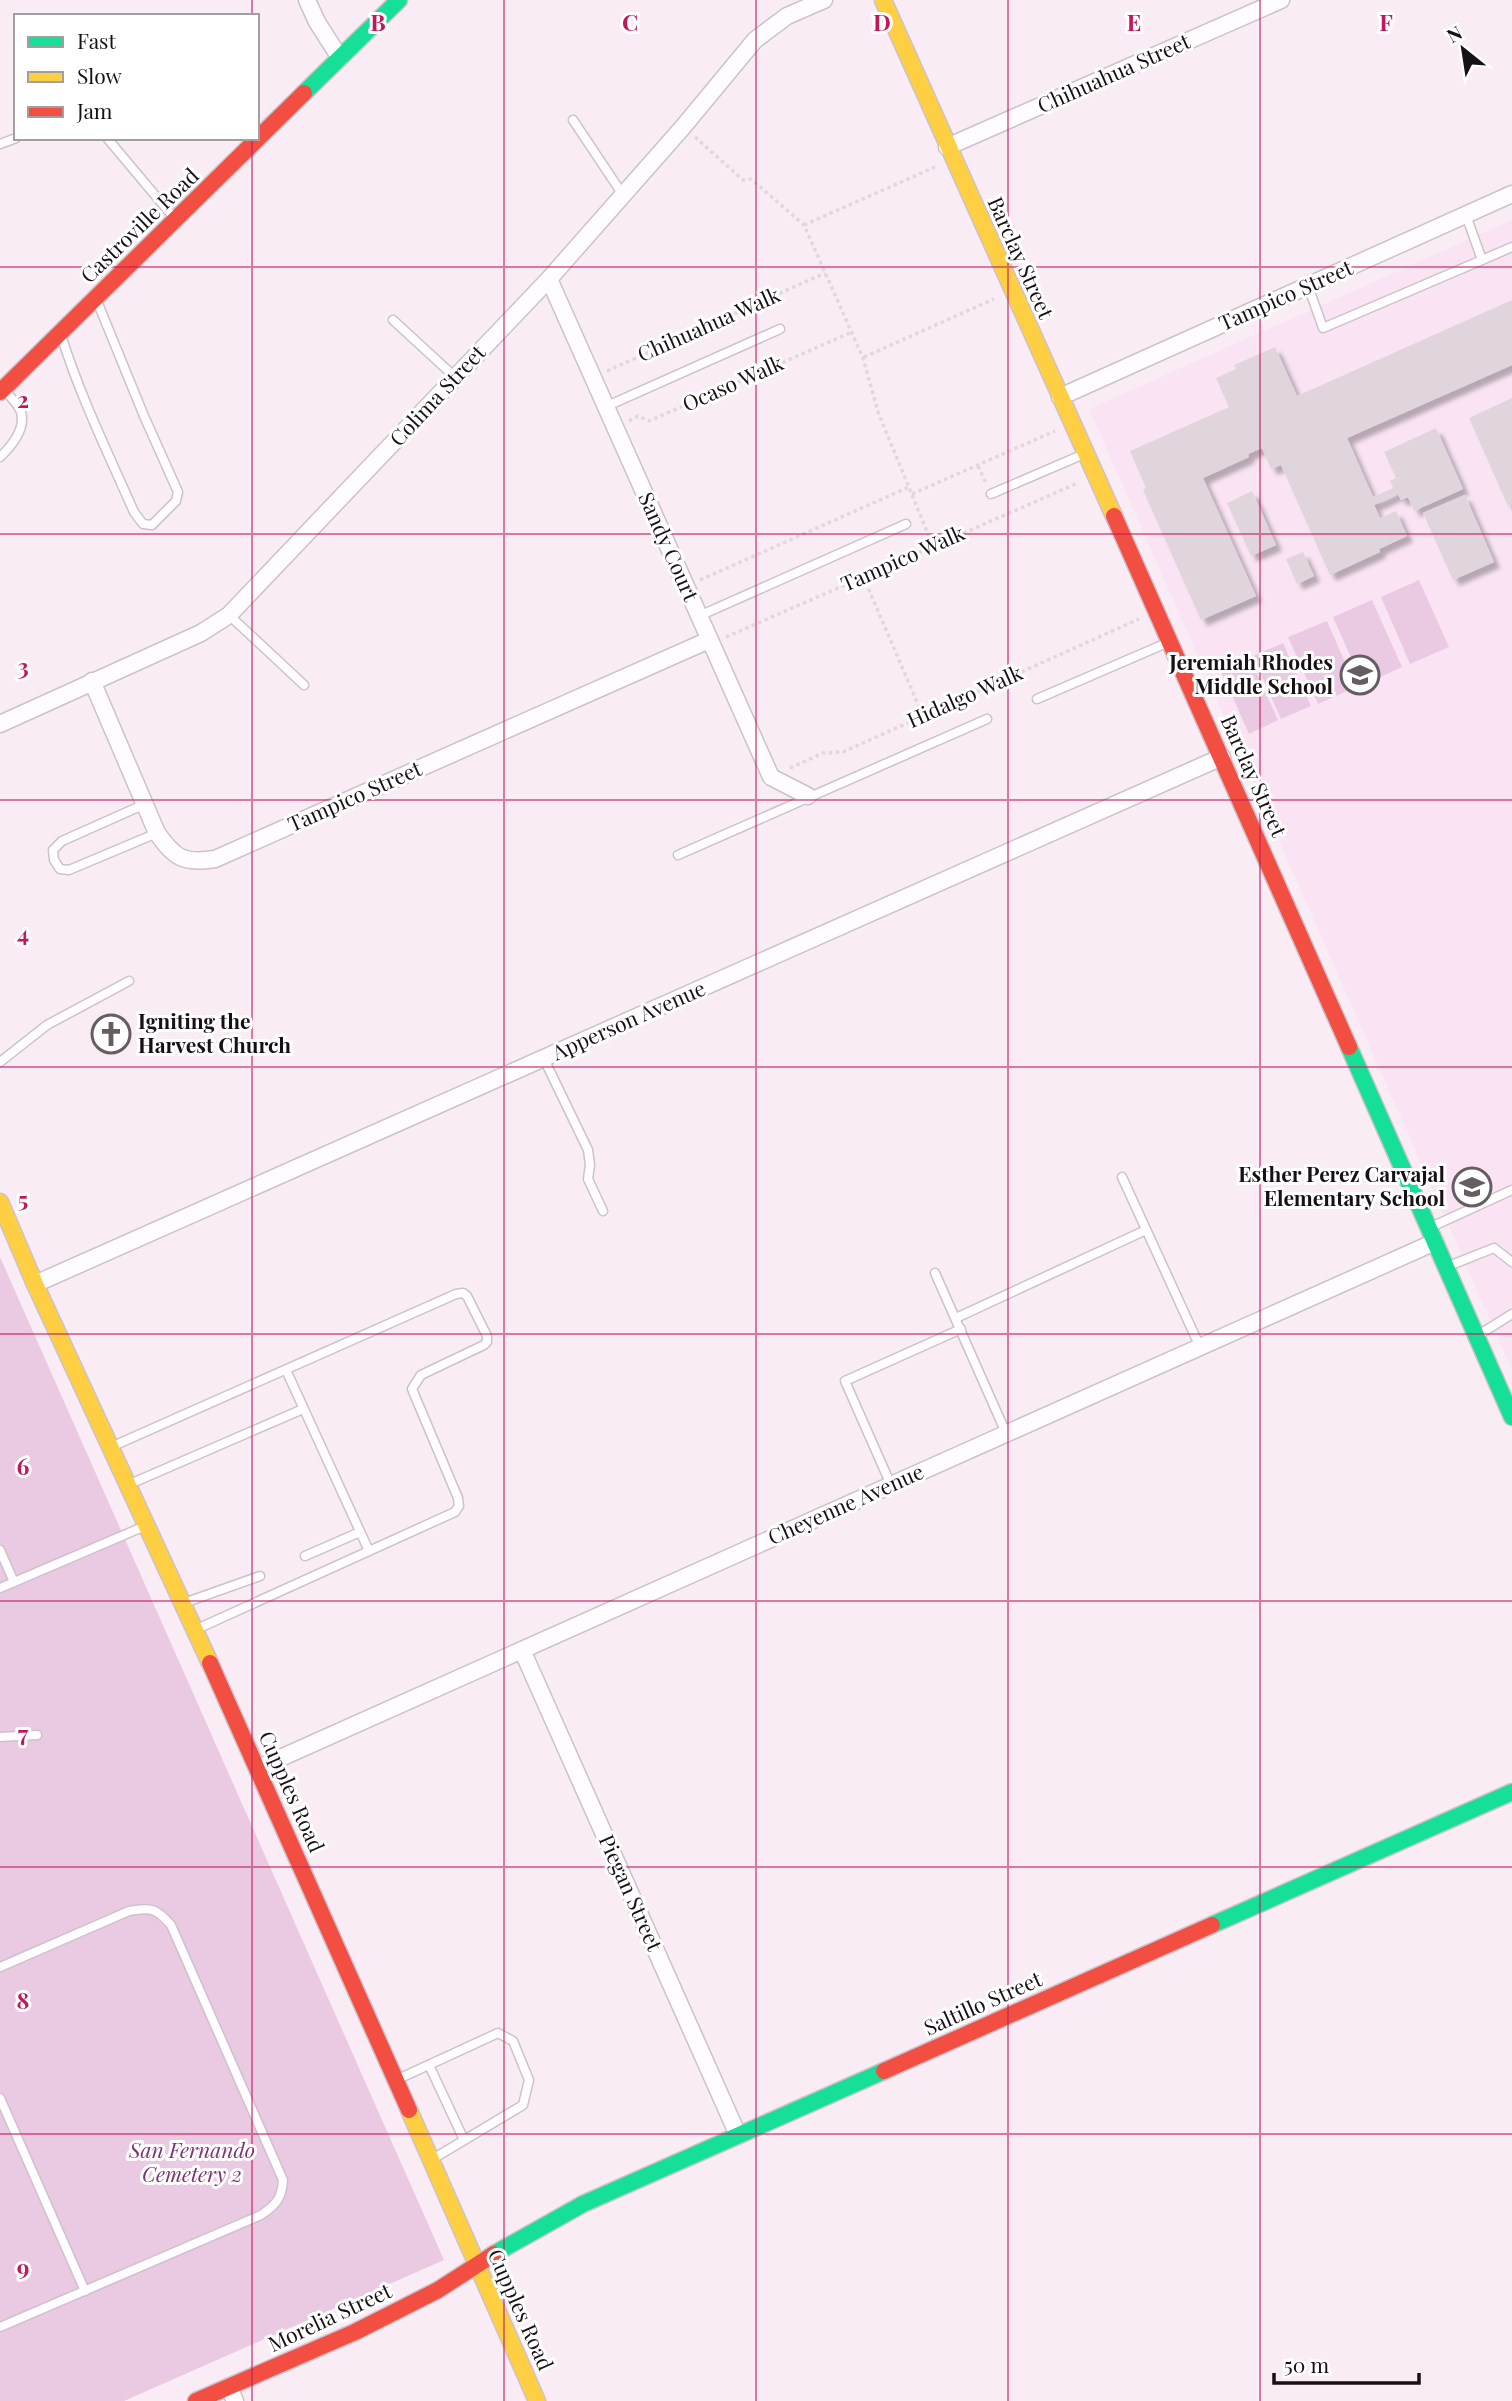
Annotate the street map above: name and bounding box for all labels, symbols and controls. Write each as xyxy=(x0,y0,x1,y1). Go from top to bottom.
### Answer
text: B xyxy=(370,6,386,37)
text: C xyxy=(622,6,638,37)
text: D xyxy=(873,6,891,37)
text: E xyxy=(1127,6,1141,37)
text: F xyxy=(1379,6,1393,37)
legend xyxy=(14,14,259,140)
north arrow xyxy=(1428,14,1498,84)
text: N xyxy=(1442,19,1467,48)
text: Fast xyxy=(77,26,116,54)
street label: Chihuahua Street xyxy=(1032,26,1194,118)
text: Slow xyxy=(77,61,122,89)
text: Jam xyxy=(76,96,113,124)
street label: Castroville Road xyxy=(74,161,204,288)
street label: Barclay Street xyxy=(982,192,1061,323)
street label: Tampico Street xyxy=(1214,252,1357,336)
street label: Chihuahua Walk xyxy=(633,279,784,367)
street label: Colima Street xyxy=(383,338,491,451)
street label: Ocaso Walk xyxy=(677,347,787,417)
text: 2 xyxy=(17,383,29,414)
street label: Sandy Court xyxy=(633,487,707,606)
street label: Tampico Walk xyxy=(836,517,969,597)
place label: Jeremiah Rhodes Middle School xyxy=(1168,647,1333,699)
text: 3 xyxy=(17,650,29,681)
school or university icon: Jeremiah Rhodes Middle School xyxy=(1339,654,1381,696)
street label: Hidalgo Walk xyxy=(902,657,1027,733)
street label: Barclay Street xyxy=(1215,710,1294,841)
street label: Tampico Street xyxy=(283,753,426,837)
text: 4 xyxy=(17,917,29,948)
street label: Apperson Avenue xyxy=(546,973,709,1066)
place label: Igniting the Harvest Church xyxy=(138,1006,291,1058)
church icon: Igniting the Harvest Church xyxy=(90,1013,132,1055)
place label: Esther Perez Carvajal Elementary School xyxy=(1238,1159,1445,1211)
school or university icon: Esther Perez Carvajal Elementary School xyxy=(1451,1166,1493,1208)
text: 5 xyxy=(18,1183,28,1214)
text: 6 xyxy=(17,1450,30,1481)
street label: Cheyenne Avenue xyxy=(763,1456,928,1550)
text: 7 xyxy=(18,1717,29,1748)
street label: Cupples Road xyxy=(254,1726,332,1856)
street label: Piegan Street xyxy=(594,1830,670,1955)
street label: Saltillo Street xyxy=(919,1963,1046,2041)
text: 8 xyxy=(17,1984,29,2015)
park label: San Fernando Cemetery 2 xyxy=(128,2135,255,2187)
street label: Cupples Road xyxy=(483,2244,561,2374)
text: 9 xyxy=(17,2251,29,2282)
street label: Morelia Street xyxy=(263,2275,396,2357)
scale bar xyxy=(1274,2342,1419,2386)
text: 50 m xyxy=(1284,2350,1330,2378)

